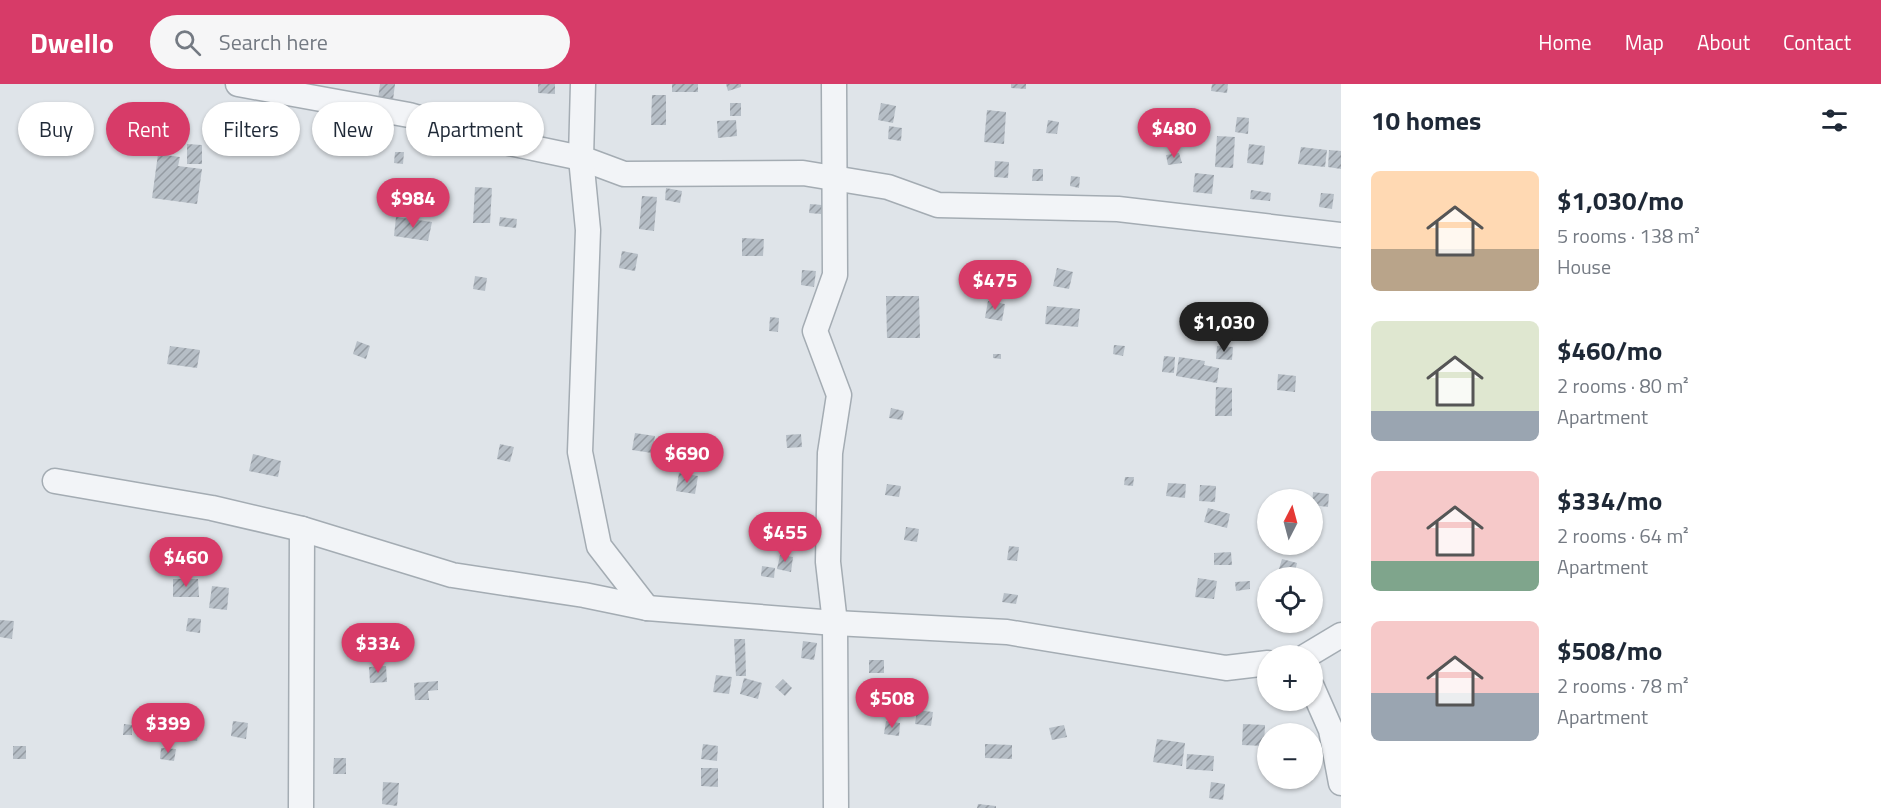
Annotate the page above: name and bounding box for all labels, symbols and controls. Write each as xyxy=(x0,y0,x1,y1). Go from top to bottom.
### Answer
search box xyxy=(150,15,570,69)
text: Dwello xyxy=(30,21,114,64)
text: Search here xyxy=(219,25,328,59)
icon: search xyxy=(171,26,204,59)
text: Home xyxy=(1538,26,1592,58)
text: Map xyxy=(1625,26,1664,58)
text: About xyxy=(1697,26,1750,58)
text: Contact xyxy=(1783,26,1851,58)
text: 10 homes xyxy=(1371,101,1481,140)
chip: Buy xyxy=(18,102,94,156)
chip: Rent xyxy=(106,102,190,156)
chip: Filters xyxy=(202,102,300,156)
chip: New xyxy=(312,102,394,156)
chip: Apartment xyxy=(406,102,544,156)
icon: filters xyxy=(1818,104,1851,137)
pin: $480 xyxy=(1138,108,1210,159)
text: $480 xyxy=(1152,112,1196,143)
pin: $984 xyxy=(377,178,449,229)
text: $1,030/mo xyxy=(1557,181,1684,220)
text: $984 xyxy=(391,182,435,213)
icon: home xyxy=(1419,195,1491,267)
text: 5 rooms · 138 m² xyxy=(1557,220,1700,251)
text: House xyxy=(1557,251,1611,282)
pin: $475 xyxy=(959,260,1031,311)
text: $475 xyxy=(973,264,1017,295)
pin: $1,030 xyxy=(1175,302,1273,353)
text: $1,030 xyxy=(1193,306,1255,337)
text: $460/mo xyxy=(1557,331,1662,370)
icon: home xyxy=(1419,345,1491,417)
text: 2 rooms · 80 m² xyxy=(1557,370,1689,401)
text: Apartment xyxy=(1557,401,1648,432)
pin: $690 xyxy=(651,433,723,484)
text: $690 xyxy=(665,437,709,468)
text: $334/mo xyxy=(1557,481,1662,520)
north arrow xyxy=(1257,489,1323,555)
map controls xyxy=(1257,489,1323,789)
icon: home xyxy=(1419,495,1491,567)
pin: $455 xyxy=(749,512,821,563)
text: $455 xyxy=(763,516,807,547)
text: 2 rooms · 64 m² xyxy=(1557,520,1689,551)
pin: $460 xyxy=(150,537,222,588)
text: $460 xyxy=(164,541,208,572)
text: Apartment xyxy=(1557,551,1648,582)
button: locate xyxy=(1257,567,1323,633)
pin: $334 xyxy=(342,623,414,674)
text: $334 xyxy=(356,627,400,658)
text: $508/mo xyxy=(1557,631,1662,670)
button: + xyxy=(1257,645,1323,711)
icon: home xyxy=(1419,645,1491,717)
text: 2 rooms · 78 m² xyxy=(1557,670,1689,701)
pin: $508 xyxy=(856,678,928,729)
text: $508 xyxy=(870,682,914,713)
text: Apartment xyxy=(1557,701,1648,732)
pin: $399 xyxy=(132,703,204,754)
text: $399 xyxy=(146,707,190,738)
button: − xyxy=(1257,723,1323,789)

